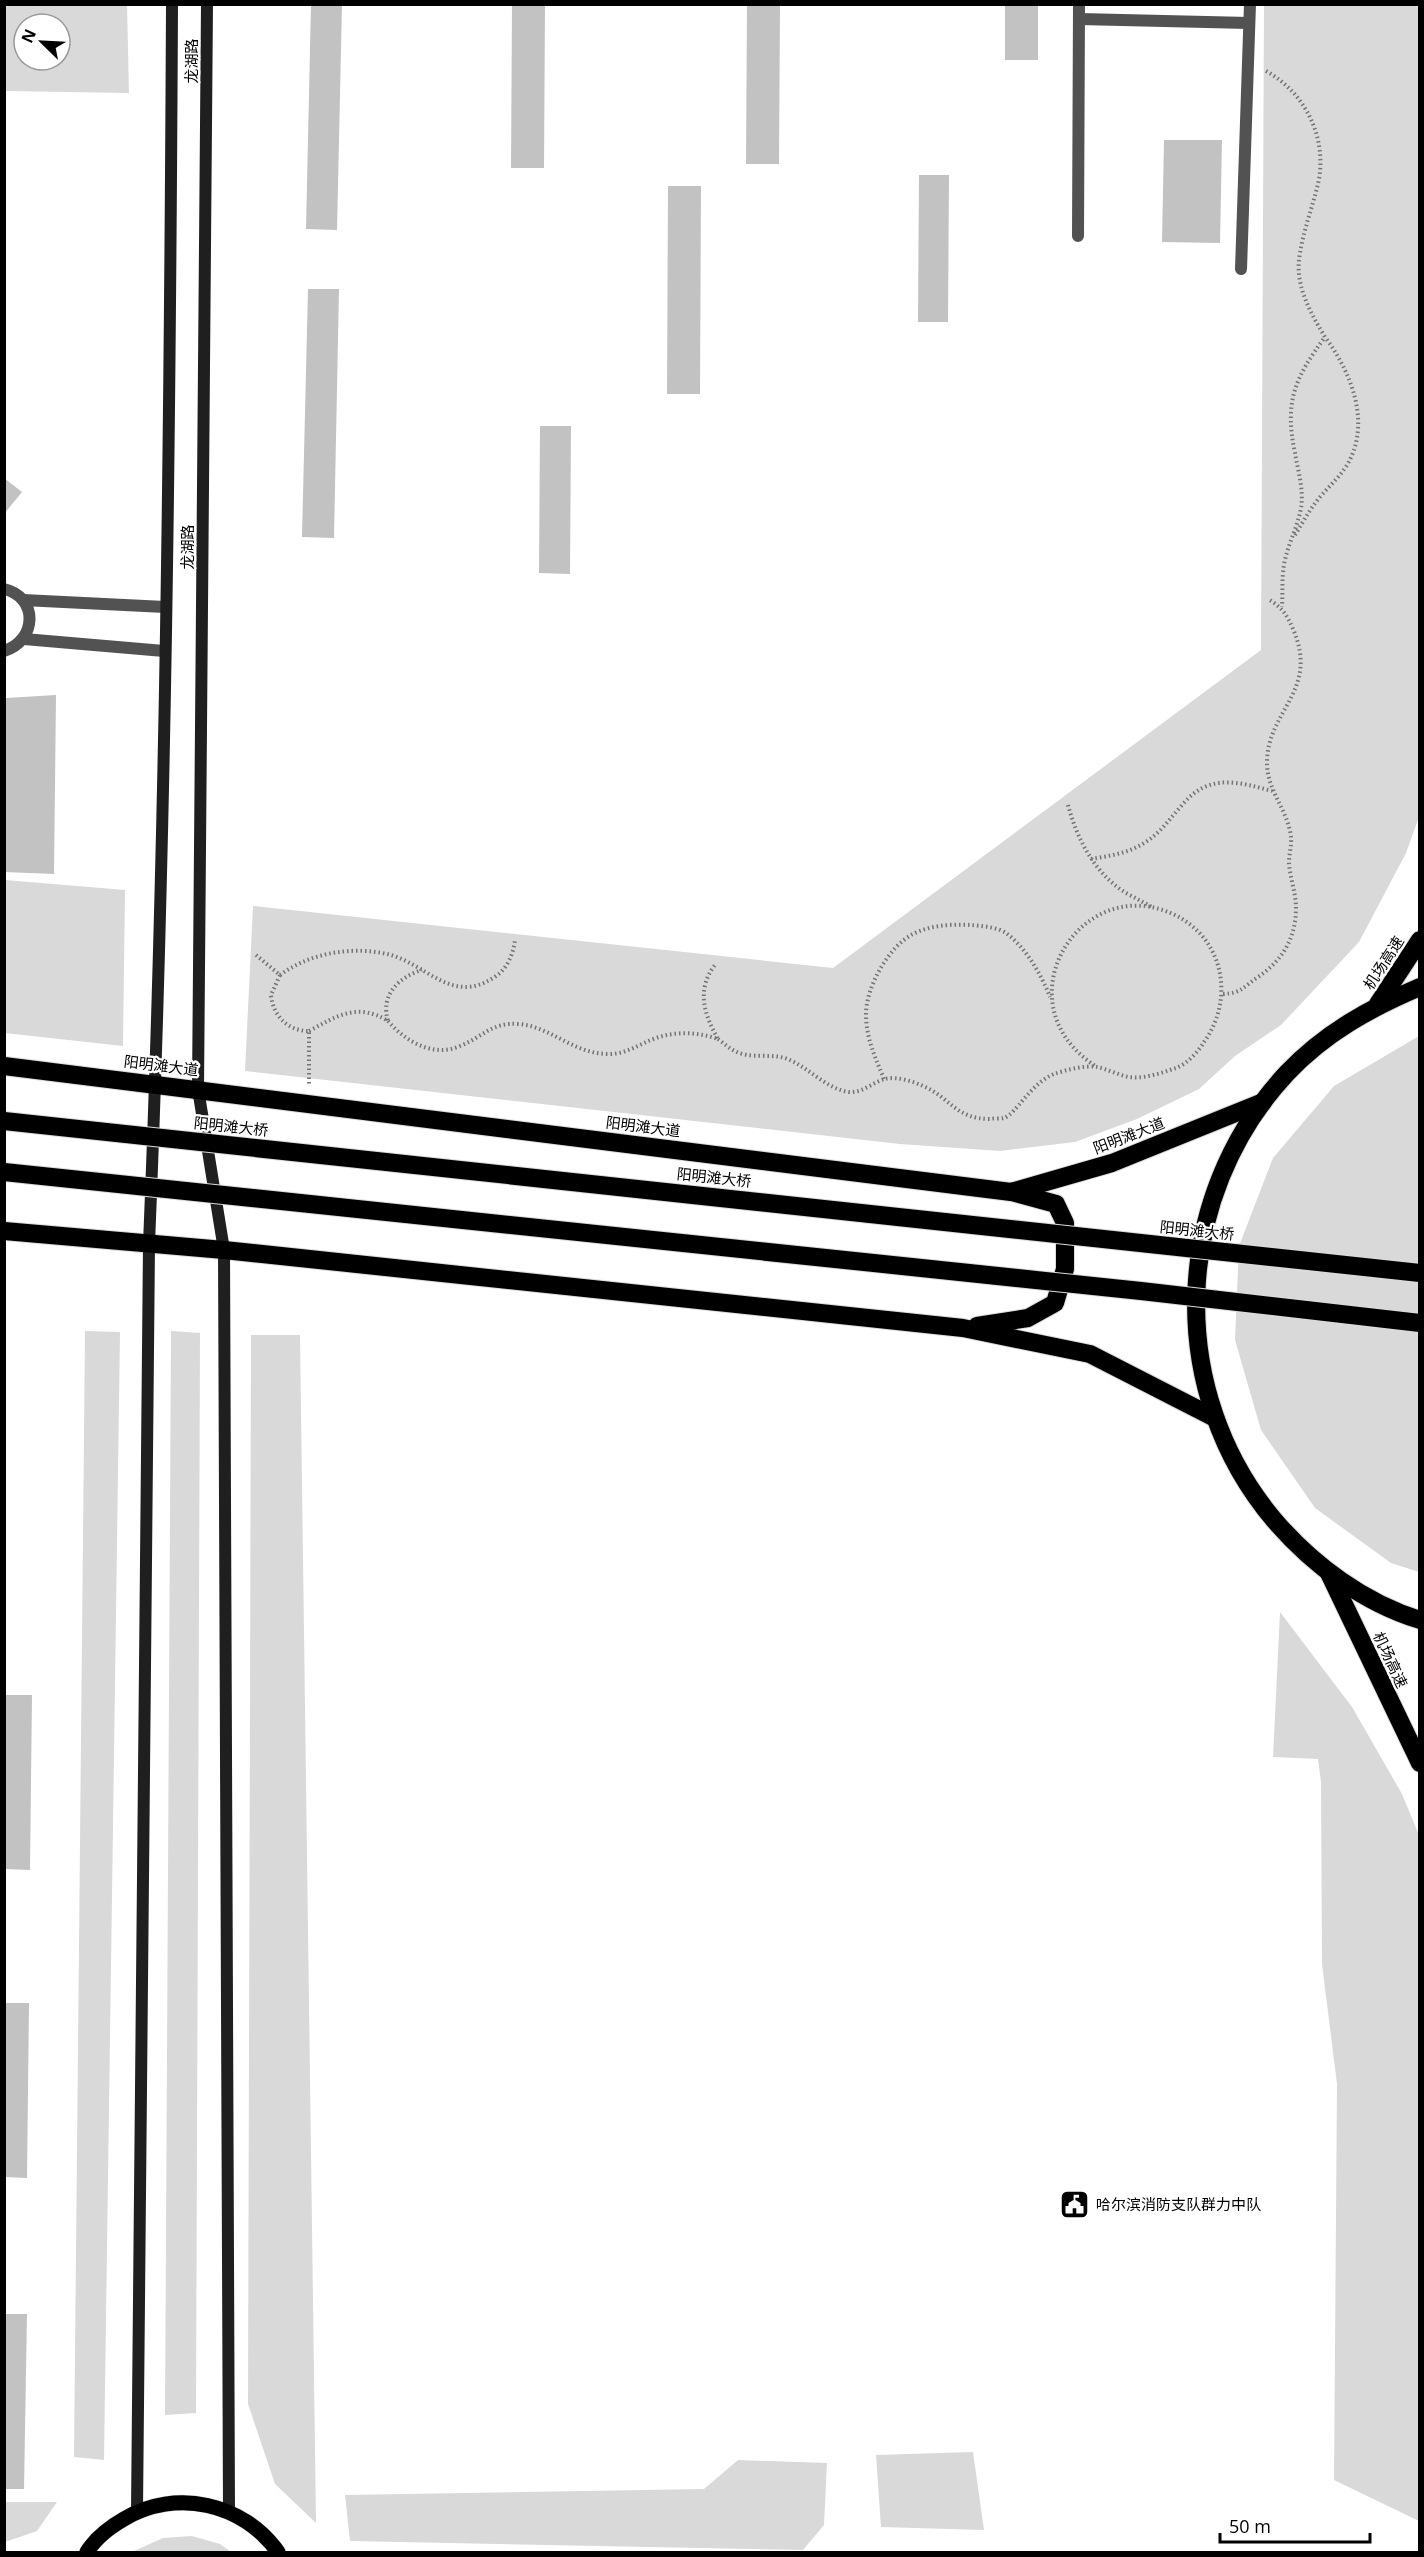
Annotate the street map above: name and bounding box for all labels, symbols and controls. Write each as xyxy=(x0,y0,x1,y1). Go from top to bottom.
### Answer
north arrow xyxy=(12,12,72,72)
text: N xyxy=(16,25,41,46)
street label: 龙湖路 xyxy=(181,38,201,84)
street label: 龙湖路 xyxy=(177,524,197,570)
street label: 机场高速 xyxy=(1358,932,1408,993)
street label: 阳明滩大道 xyxy=(123,1051,200,1080)
street label: 阳明滩大桥 xyxy=(193,1112,269,1140)
street label: 阳明滩大道 xyxy=(605,1112,682,1141)
street label: 阳明滩大道 xyxy=(1090,1112,1167,1158)
street label: 阳明滩大桥 xyxy=(676,1163,752,1191)
street label: 阳明滩大桥 xyxy=(1159,1216,1235,1244)
street label: 机场高速 xyxy=(1369,1628,1413,1691)
public building icon: 哈尔滨消防支队群力中队 xyxy=(1059,2189,1091,2221)
place label: 哈尔滨消防支队群力中队 xyxy=(1096,2194,1261,2214)
scale bar xyxy=(1220,2506,1370,2544)
text: 50 m xyxy=(1229,2514,1271,2538)

